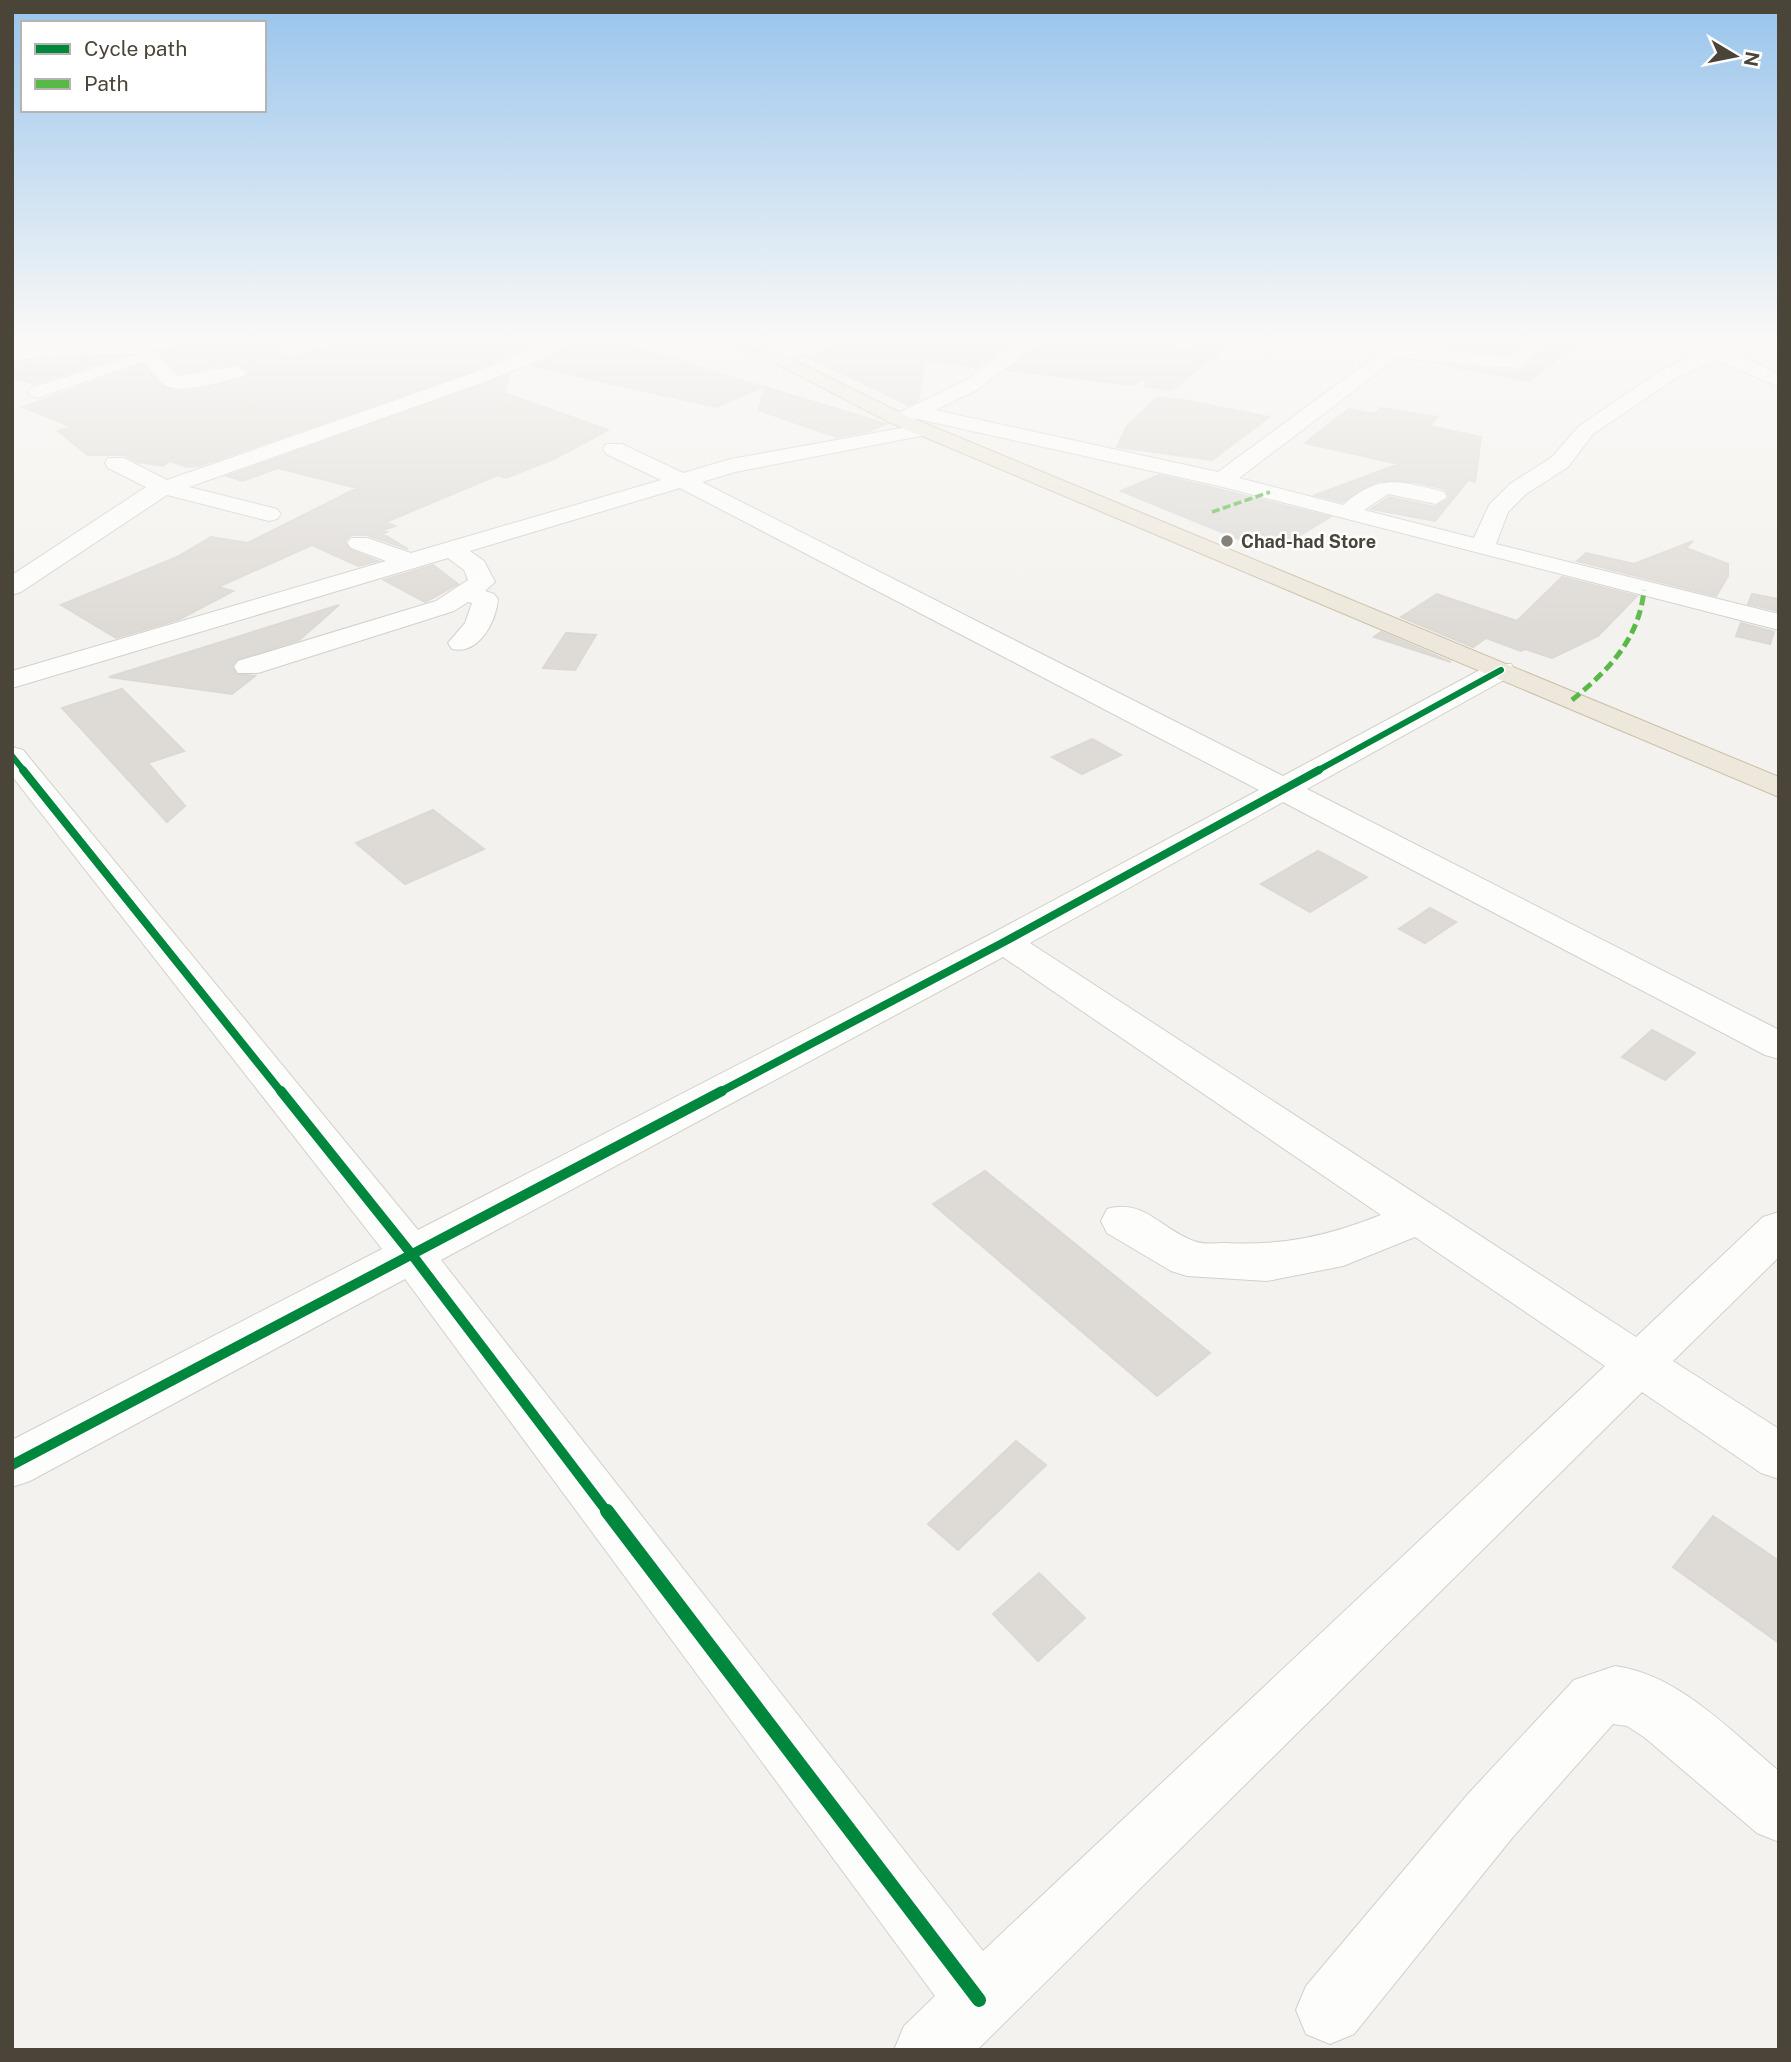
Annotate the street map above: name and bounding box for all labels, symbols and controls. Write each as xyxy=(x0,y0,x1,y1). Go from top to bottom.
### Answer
legend xyxy=(21,21,266,112)
north arrow xyxy=(1700,21,1770,91)
text: Cycle path xyxy=(84,36,187,61)
text: N xyxy=(1740,50,1764,68)
text: Path xyxy=(84,71,129,96)
place label: Chad-had Store xyxy=(1241,531,1376,552)
marker: Chad-had Store xyxy=(1219,533,1235,549)

